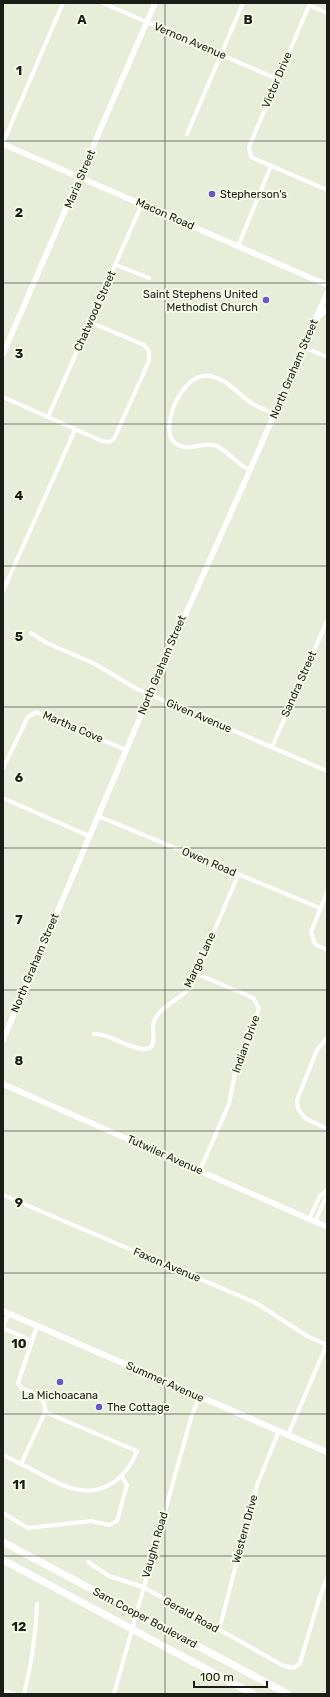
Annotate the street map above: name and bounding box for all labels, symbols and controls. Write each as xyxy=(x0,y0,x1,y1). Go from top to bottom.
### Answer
text: A xyxy=(77,12,87,27)
text: B xyxy=(243,12,253,27)
street label: Vernon Avenue xyxy=(152,20,228,62)
street label: Victor Drive xyxy=(259,50,295,110)
text: 1 xyxy=(16,63,22,78)
street label: Maria Street xyxy=(62,147,98,210)
place label: Stepherson's xyxy=(220,188,287,201)
marker: Stepherson's xyxy=(207,189,217,199)
street label: Macon Road xyxy=(134,195,196,233)
text: 2 xyxy=(15,205,23,220)
street label: Chatwood Street xyxy=(71,268,119,353)
place label: Saint Stephens United Methodist Church xyxy=(143,288,258,314)
marker: Saint Stephens United Methodist Church xyxy=(261,295,271,305)
street label: North Graham Street xyxy=(267,317,321,421)
text: 3 xyxy=(15,346,24,361)
text: 4 xyxy=(15,488,24,503)
street label: North Graham Street xyxy=(135,613,189,717)
text: 5 xyxy=(15,629,23,644)
street label: Sandra Street xyxy=(279,648,320,719)
street label: Given Avenue xyxy=(164,696,234,736)
street label: Martha Cove xyxy=(41,708,105,746)
text: 6 xyxy=(15,770,24,785)
street label: Owen Road xyxy=(180,845,238,879)
street label: North Graham Street xyxy=(8,911,62,1015)
text: 7 xyxy=(15,912,23,927)
street label: Margo Lane xyxy=(182,930,218,990)
street label: Indian Drive xyxy=(229,1013,263,1075)
text: 8 xyxy=(15,1053,24,1068)
street label: Tutwiler Avenue xyxy=(125,1132,205,1178)
text: 9 xyxy=(15,1195,23,1210)
street label: Faxon Avenue xyxy=(131,1245,203,1285)
text: 10 xyxy=(11,1336,27,1351)
street label: Summer Avenue xyxy=(124,1359,206,1405)
marker: La Michoacana xyxy=(55,1377,65,1387)
place label: La Michoacana xyxy=(22,1389,98,1402)
place label: The Cottage xyxy=(107,1401,170,1414)
marker: The Cottage xyxy=(94,1402,104,1412)
text: 11 xyxy=(13,1477,25,1492)
street label: Western Drive xyxy=(230,1493,260,1565)
street label: Vaughn Road xyxy=(139,1511,171,1579)
street label: Sam Cooper Boulevard xyxy=(91,1585,199,1651)
street label: Gerald Road xyxy=(161,1594,221,1636)
text: 12 xyxy=(12,1619,26,1634)
scale bar xyxy=(194,1663,267,1689)
text: 100 m xyxy=(200,1670,234,1684)

